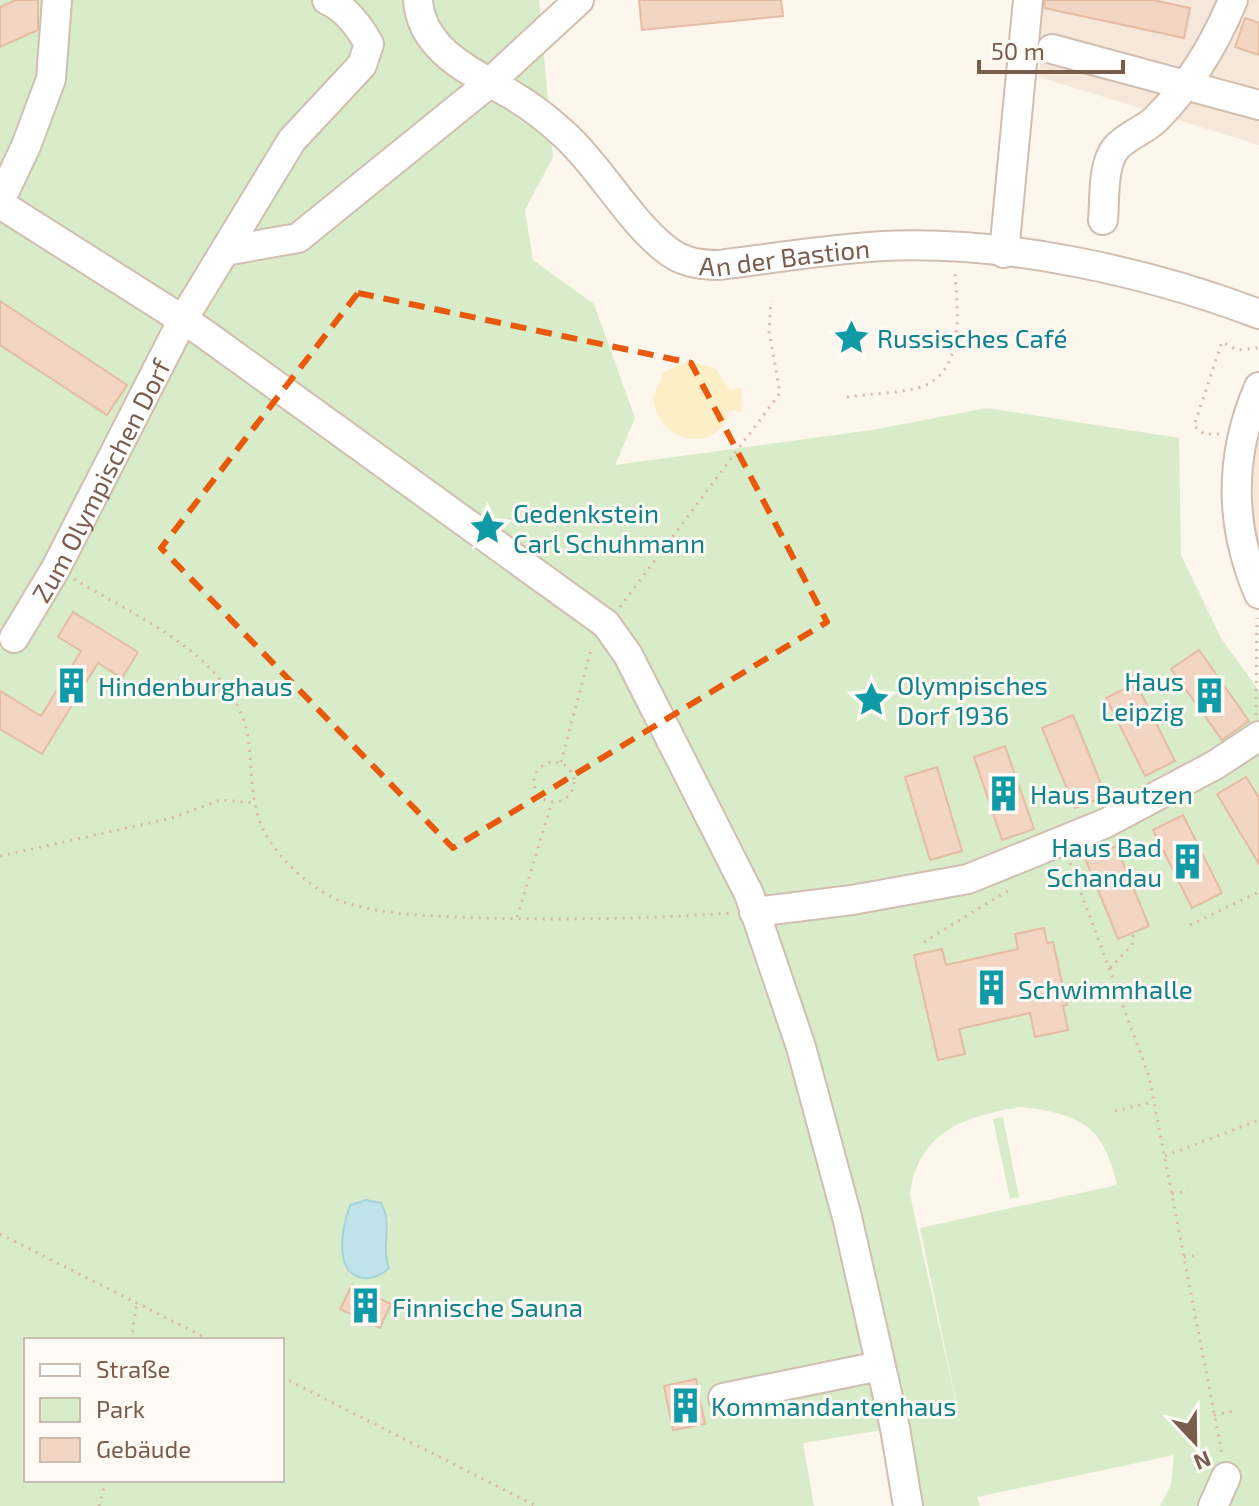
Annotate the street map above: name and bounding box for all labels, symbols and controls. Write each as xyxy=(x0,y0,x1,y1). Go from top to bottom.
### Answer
scale bar xyxy=(979,24,1123,74)
text: 50 m xyxy=(991,36,1045,65)
street label: An der Bastion xyxy=(698,231,871,281)
place icon: Russisches Café xyxy=(832,318,870,356)
place label: Russisches Café xyxy=(877,322,1067,353)
street label: Zum Olympischen Dorf xyxy=(24,352,176,607)
place label: Gedenkstein Carl Schuhmann xyxy=(513,497,705,558)
place icon: Gedenkstein Carl Schuhmann xyxy=(468,508,506,546)
place label: Haus Leipzig xyxy=(1101,665,1184,726)
building icon: Hindenburghaus xyxy=(53,666,91,704)
place label: Olympisches Dorf 1936 xyxy=(897,669,1048,730)
place label: Hindenburghaus xyxy=(98,670,293,701)
building icon: Haus Leipzig xyxy=(1191,676,1229,714)
place icon: Olympisches Dorf 1936 xyxy=(852,680,890,718)
building icon: Haus Bautzen xyxy=(985,774,1023,812)
place label: Haus Bautzen xyxy=(1030,778,1193,809)
place label: Haus Bad Schandau xyxy=(1046,831,1162,892)
building icon: Haus Bad Schandau xyxy=(1169,842,1207,880)
building icon: Schwimmhalle xyxy=(973,969,1011,1007)
place label: Schwimmhalle xyxy=(1018,973,1193,1004)
building icon: Finnische Sauna xyxy=(347,1287,385,1325)
place label: Finnische Sauna xyxy=(392,1291,583,1322)
legend xyxy=(24,1338,284,1482)
text: Straße xyxy=(96,1354,170,1383)
building icon: Kommandantenhaus xyxy=(666,1386,704,1424)
place label: Kommandantenhaus xyxy=(711,1390,956,1421)
text: Park xyxy=(96,1394,145,1423)
north arrow xyxy=(1155,1402,1235,1482)
text: Gebäude xyxy=(96,1434,191,1463)
text: N xyxy=(1191,1446,1215,1477)

